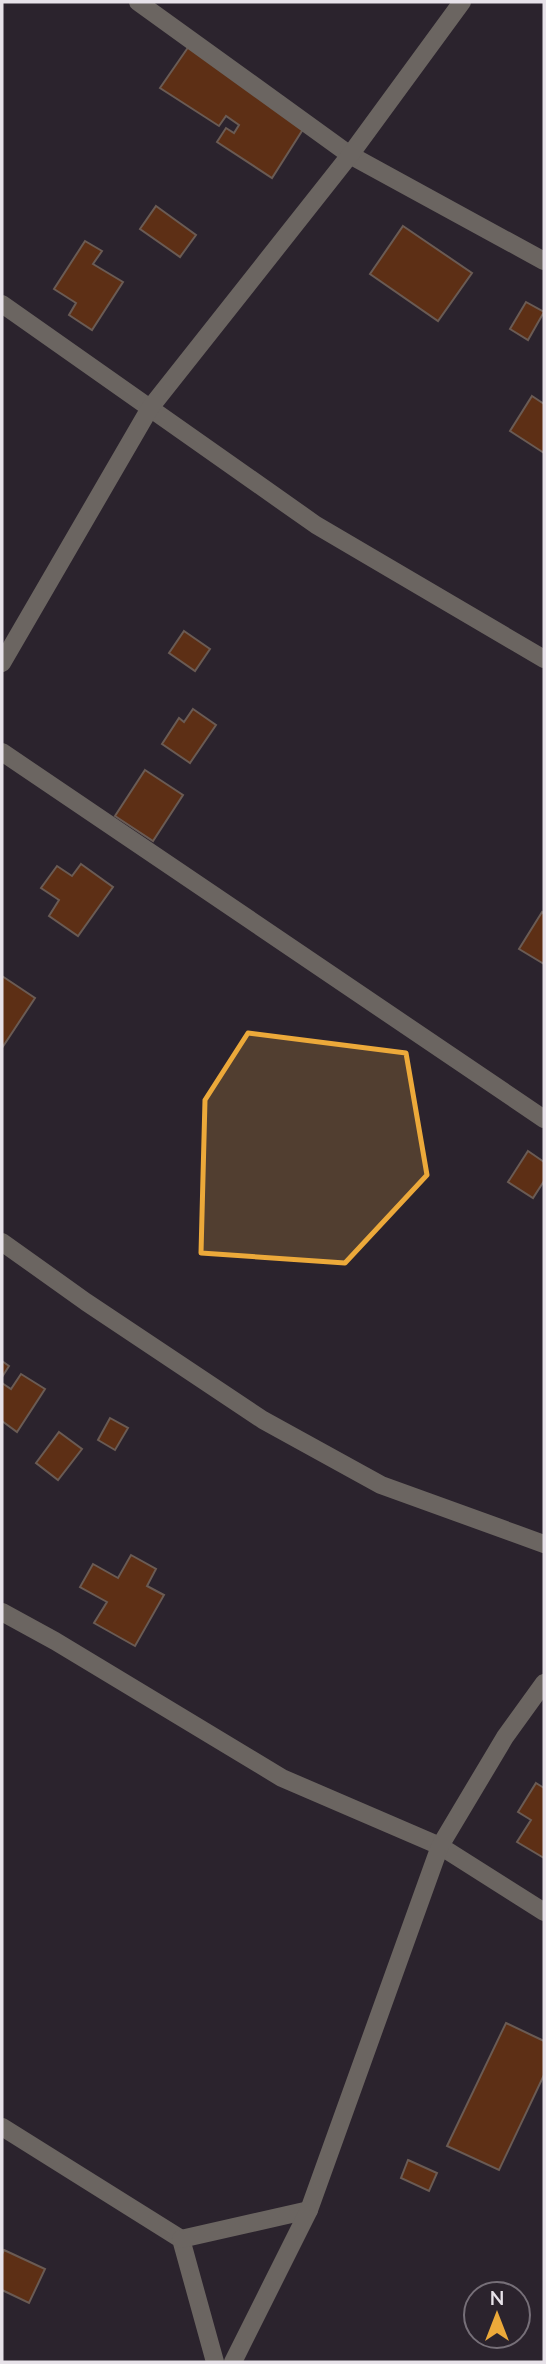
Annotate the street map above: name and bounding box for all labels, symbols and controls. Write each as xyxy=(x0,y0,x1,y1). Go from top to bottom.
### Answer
north arrow xyxy=(462,2280,532,2350)
text: N xyxy=(490,2286,504,2309)

